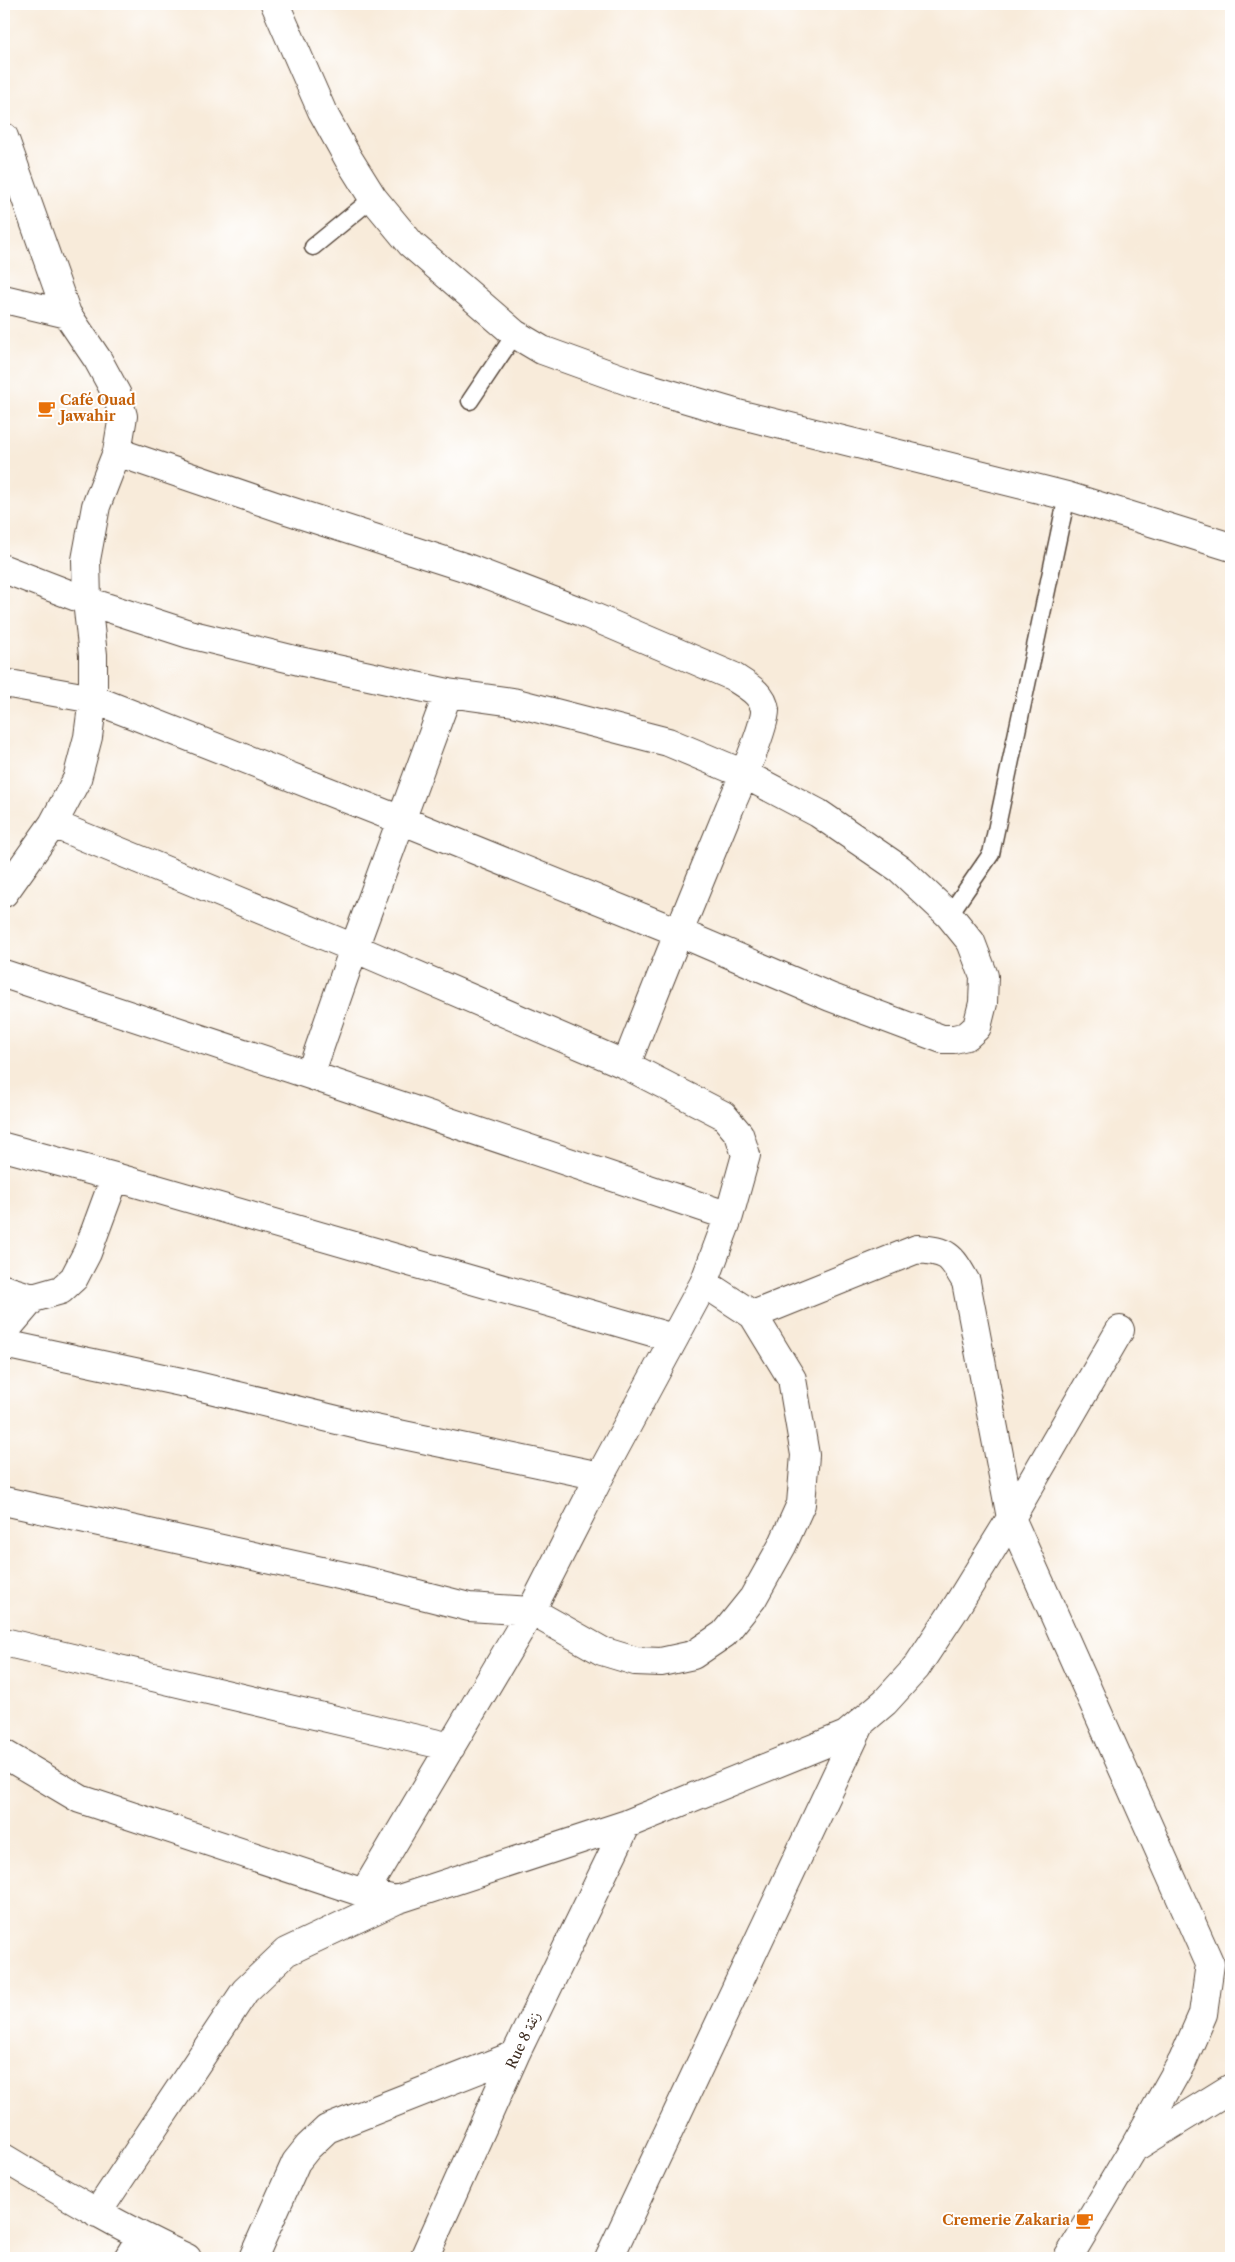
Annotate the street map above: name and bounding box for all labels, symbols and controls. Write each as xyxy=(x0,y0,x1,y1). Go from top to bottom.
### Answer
place label: Café Ouad Jawahir xyxy=(57,391,136,425)
cafe icon: Café Ouad Jawahir xyxy=(36,398,56,418)
street label: Rue 8 زنقة xyxy=(502,2008,544,2072)
cafe icon: Cremerie Zakaria xyxy=(1074,2210,1094,2230)
place label: Cremerie Zakaria xyxy=(942,2211,1071,2229)

